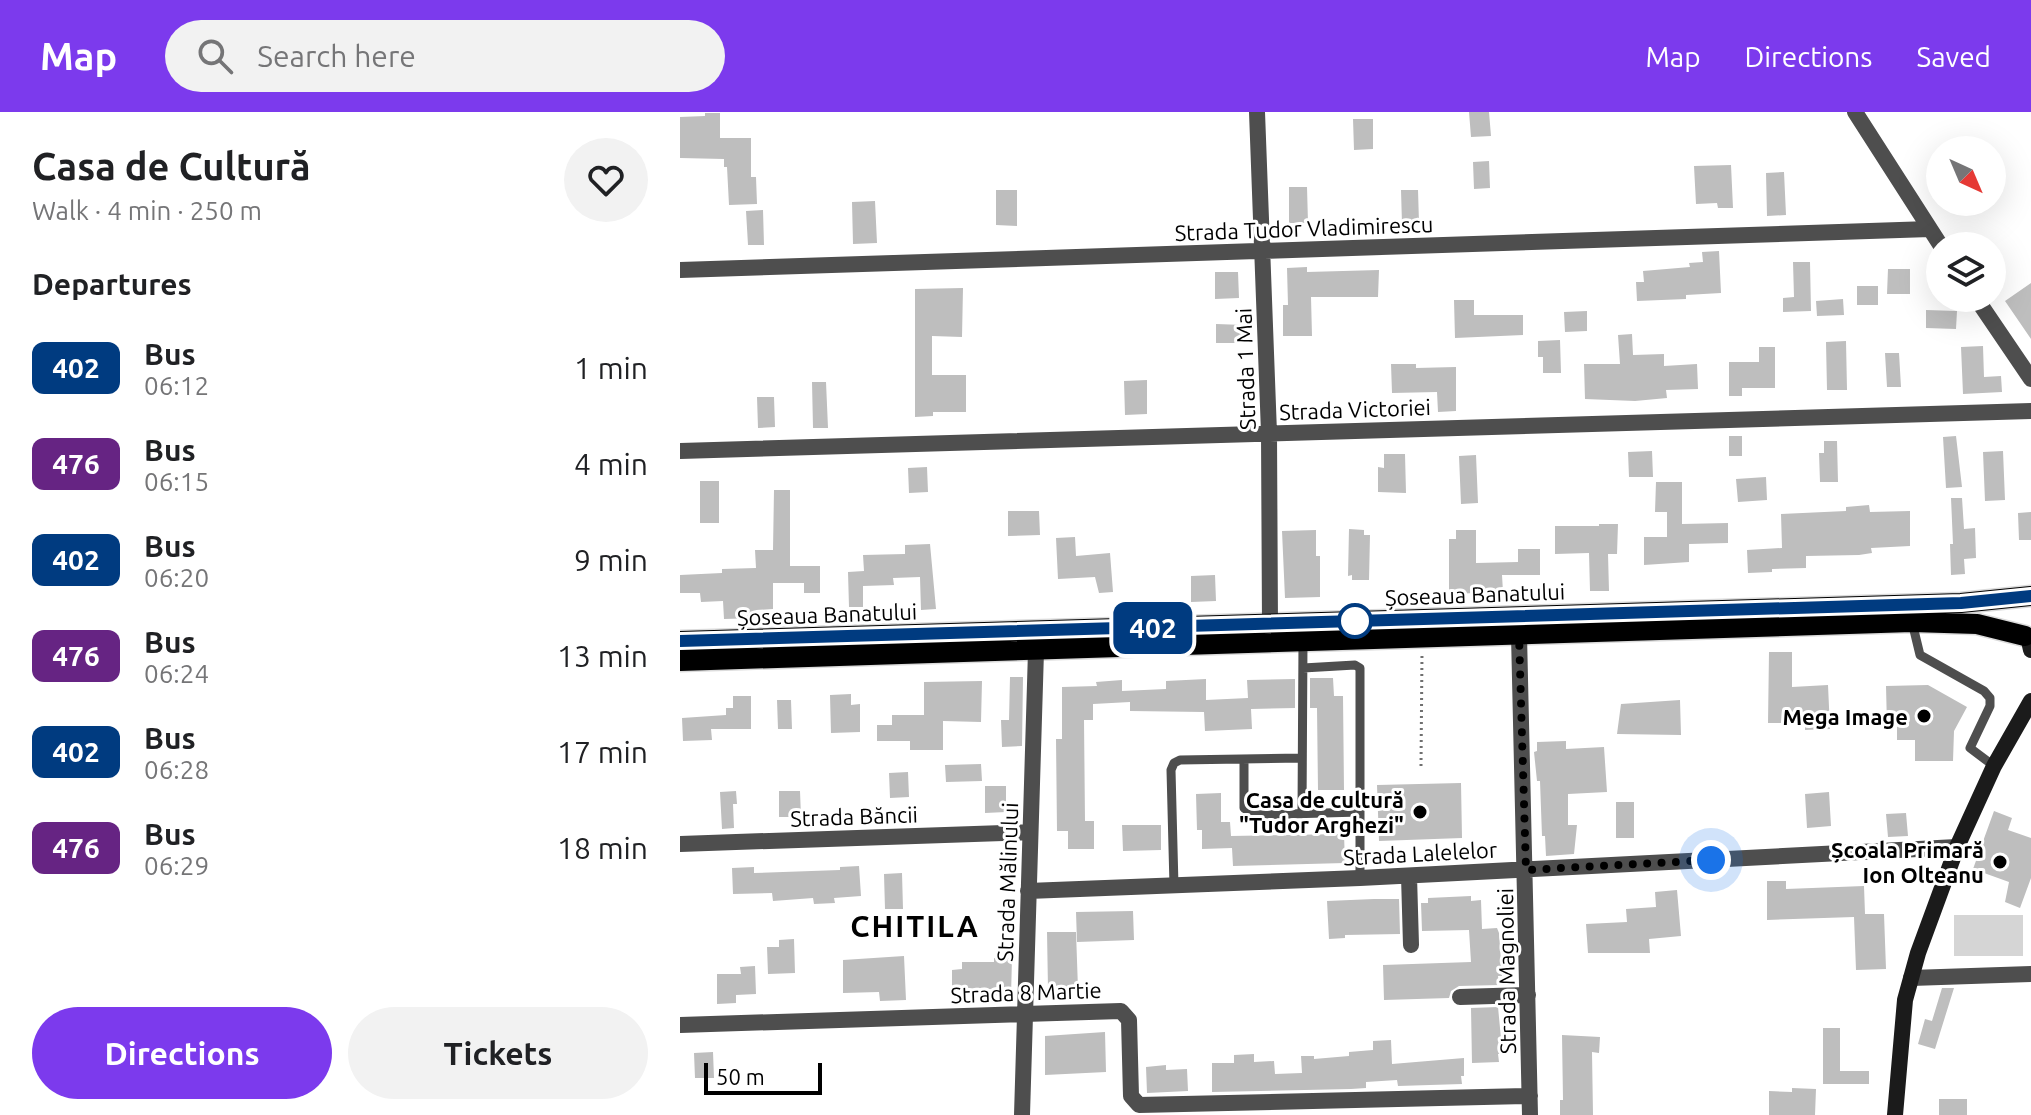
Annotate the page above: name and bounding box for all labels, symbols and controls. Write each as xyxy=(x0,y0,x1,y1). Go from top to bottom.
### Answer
search box xyxy=(165,20,725,92)
icon: search xyxy=(193,34,237,78)
text: Map xyxy=(40,35,117,77)
text: Search here xyxy=(257,39,416,73)
text: Map xyxy=(1645,41,1701,72)
text: Directions xyxy=(1745,41,1872,72)
text: Saved xyxy=(1916,41,1991,72)
north arrow xyxy=(1926,136,2006,216)
map controls xyxy=(1926,136,2006,312)
button: heart xyxy=(564,138,648,222)
text: Casa de Cultură xyxy=(32,145,311,187)
text: Walk · 4 min · 250 m xyxy=(32,196,262,225)
street label: Strada Tudor Vladimirescu xyxy=(1174,211,1434,245)
button: layers xyxy=(1926,232,2006,312)
text: Departures xyxy=(32,267,192,301)
street label: Strada 1 Mai xyxy=(1230,307,1260,431)
text: Bus xyxy=(144,337,196,371)
text: 1 min xyxy=(574,351,648,385)
text: 402 xyxy=(52,352,100,383)
text: 06:12 xyxy=(144,371,209,400)
street label: Strada Victoriei xyxy=(1279,394,1431,424)
text: Bus xyxy=(144,433,196,467)
text: 4 min xyxy=(574,447,648,481)
text: 476 xyxy=(52,448,100,479)
text: 06:15 xyxy=(144,467,209,496)
text: Bus xyxy=(144,529,196,563)
text: 9 min xyxy=(574,543,648,577)
text: 402 xyxy=(52,544,100,575)
text: 06:20 xyxy=(144,563,209,592)
street label: Șoseaua Banatului xyxy=(1384,578,1566,610)
street label: Șoseaua Banatului xyxy=(736,598,918,630)
line badge: 402 xyxy=(1107,602,1199,654)
unlabelled marker xyxy=(1338,604,1372,638)
text: 402 xyxy=(1129,612,1177,643)
text: Bus xyxy=(144,625,196,659)
text: 13 min xyxy=(557,639,648,673)
text: 476 xyxy=(52,640,100,671)
text: 06:24 xyxy=(144,659,209,688)
place label: Mega Image xyxy=(1782,704,1908,729)
marker: Mega Image xyxy=(1915,707,1933,725)
text: Bus xyxy=(144,721,196,755)
text: 17 min xyxy=(557,735,648,769)
text: 402 xyxy=(52,736,100,767)
text: 06:28 xyxy=(144,755,209,784)
place label: Casa de cultură "Tudor Arghezi" xyxy=(1239,787,1404,837)
street label: Strada Băncii xyxy=(790,801,918,831)
street label: Strada Mălinului xyxy=(992,802,1022,962)
marker: Casa de cultură "Tudor Arghezi" xyxy=(1411,803,1429,821)
text: Bus xyxy=(144,817,196,851)
text: 18 min xyxy=(557,831,648,865)
text: 476 xyxy=(52,832,100,863)
street label: Strada Lalelelor xyxy=(1342,836,1498,870)
place label: Școala Primară Ion Olteanu xyxy=(1831,837,1984,887)
your location xyxy=(1691,840,1731,880)
text: 06:29 xyxy=(144,851,209,880)
marker: Școala Primară Ion Olteanu xyxy=(1991,853,2009,871)
street label: Strada Magnoliei xyxy=(1492,888,1520,1054)
district label: CHITILA xyxy=(850,909,980,943)
street label: Strada 8 Martie xyxy=(950,977,1102,1007)
button: Directions xyxy=(32,1007,332,1099)
button: Tickets xyxy=(348,1007,648,1099)
scale bar xyxy=(704,1059,822,1095)
text: 50 m xyxy=(716,1064,765,1089)

